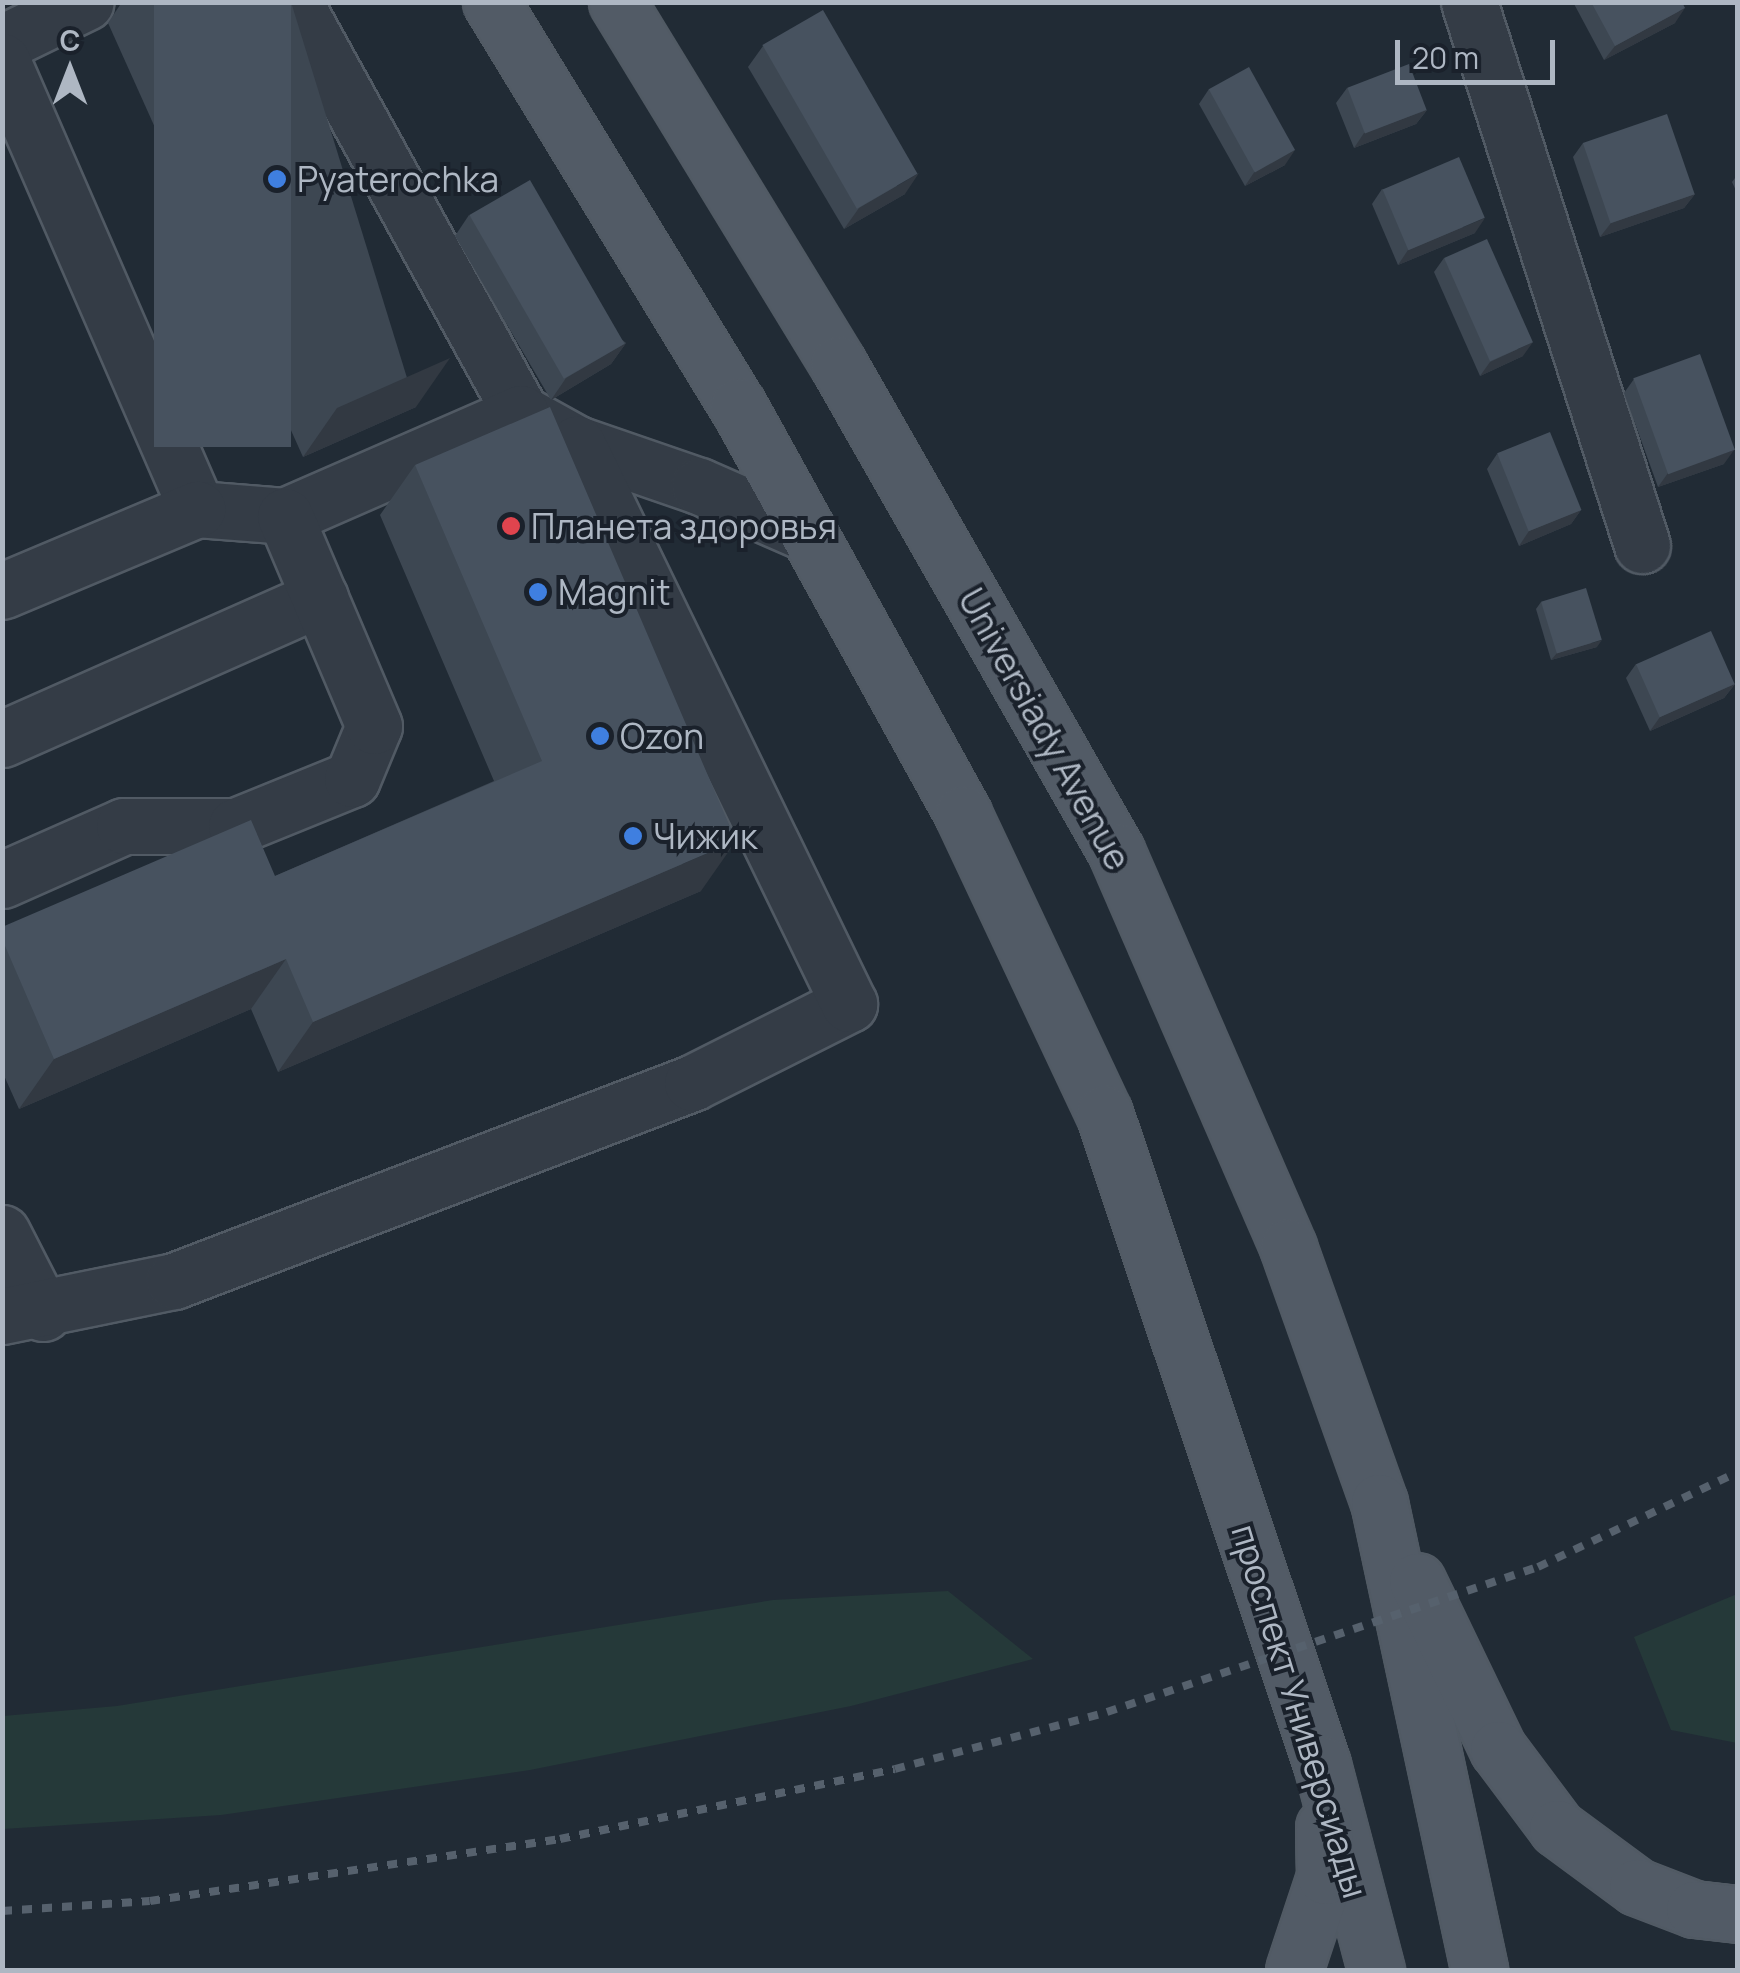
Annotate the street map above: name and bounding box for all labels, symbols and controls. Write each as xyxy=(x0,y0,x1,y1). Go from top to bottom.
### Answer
north arrow xyxy=(20,20,120,120)
scale bar xyxy=(1400,20,1560,82)
text: С xyxy=(60,21,80,59)
text: 20 m xyxy=(1412,37,1479,78)
place label: Pyaterochka xyxy=(297,158,499,200)
marker: Pyaterochka xyxy=(266,168,288,190)
place label: Планета здоровья xyxy=(531,505,837,547)
marker: Планета здоровья xyxy=(500,515,522,537)
place label: Magnit xyxy=(558,571,671,613)
marker: Magnit xyxy=(527,581,549,603)
street label: Universiady Avenue xyxy=(950,581,1140,877)
place label: Ozon xyxy=(620,715,704,757)
marker: Ozon xyxy=(589,725,611,747)
place label: Чижик xyxy=(653,815,757,857)
marker: Чижик xyxy=(622,825,644,847)
street label: проспект Универсиады xyxy=(1223,1519,1377,1903)

